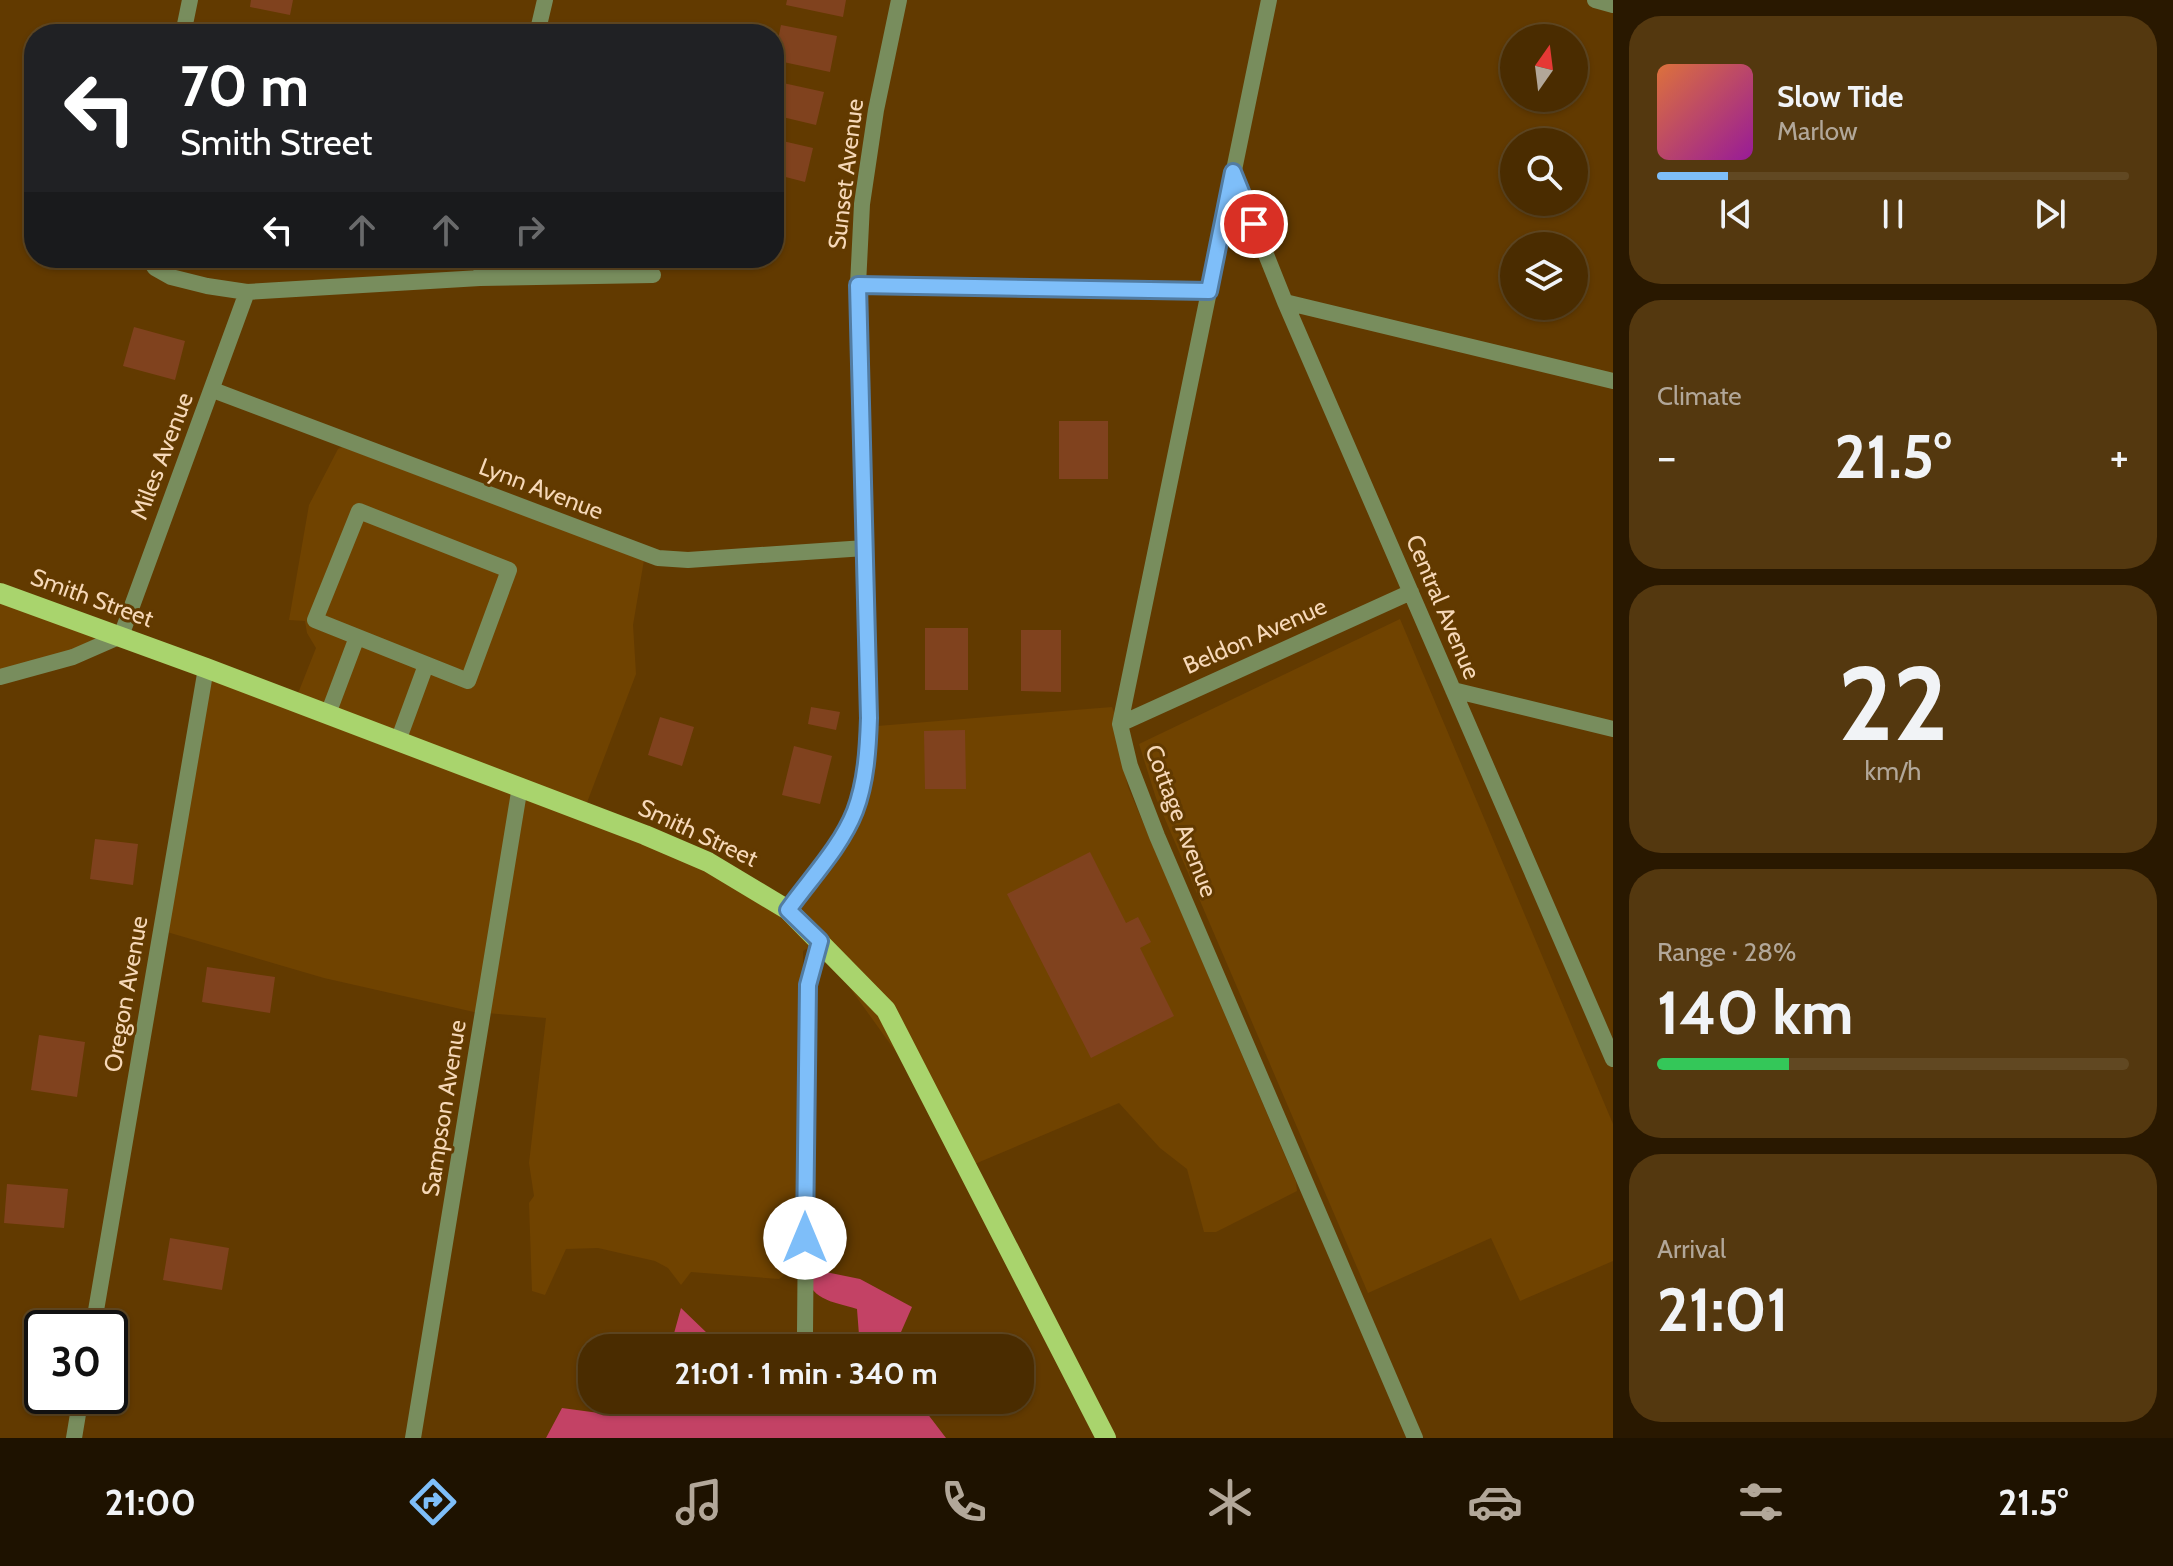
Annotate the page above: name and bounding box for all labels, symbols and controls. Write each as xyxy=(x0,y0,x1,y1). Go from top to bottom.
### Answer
north arrow xyxy=(1500,24,1588,112)
map controls xyxy=(1500,24,1588,320)
text: 70 m xyxy=(180,52,309,120)
icon: left xyxy=(48,56,152,160)
text: Slow Tide xyxy=(1777,78,1904,115)
street label: Sunset Avenue xyxy=(822,97,869,251)
text: Marlow xyxy=(1777,115,1858,147)
text: Smith Street xyxy=(180,120,372,164)
button: search xyxy=(1500,128,1588,216)
pin xyxy=(1220,190,1288,258)
icon: previous xyxy=(1714,192,1758,236)
icon: pause xyxy=(1871,192,1915,236)
icon: next xyxy=(2028,192,2072,236)
icon: arrive xyxy=(1232,202,1276,246)
icon: left xyxy=(256,208,300,252)
icon: ahead xyxy=(340,208,384,252)
icon: ahead xyxy=(424,208,468,252)
icon: right xyxy=(508,208,552,252)
button: layers xyxy=(1500,232,1588,320)
text: Climate xyxy=(1657,380,1742,412)
street label: Miles Avenue xyxy=(124,388,199,523)
text: 21.5° xyxy=(1835,420,1951,493)
text: − xyxy=(1657,430,1676,483)
text: + xyxy=(2110,430,2129,483)
street label: Lynn Avenue xyxy=(475,452,607,525)
street label: Central Avenue xyxy=(1400,530,1487,683)
street label: Smith Street xyxy=(27,562,157,633)
street label: Beldon Avenue xyxy=(1179,591,1331,680)
text: 22 xyxy=(1838,640,1948,766)
street label: Cottage Avenue xyxy=(1139,741,1224,901)
text: km/h xyxy=(1865,755,1921,787)
street label: Smith Street xyxy=(634,792,762,873)
street label: Oregon Avenue xyxy=(98,914,154,1074)
text: Range · 28% xyxy=(1657,936,1796,968)
text: 140 km xyxy=(1657,976,1854,1049)
street label: Sampson Avenue xyxy=(415,1018,472,1198)
position arrow xyxy=(763,1196,847,1280)
text: Arrival xyxy=(1657,1233,1726,1265)
text: 21:01 xyxy=(1657,1273,1789,1346)
speed limit sign: 30 xyxy=(24,1310,128,1414)
text: 21:01 · 1 min · 340 m xyxy=(674,1355,938,1392)
icon: directions xyxy=(405,1474,461,1530)
icon: music xyxy=(671,1474,727,1530)
icon: phone xyxy=(936,1474,992,1530)
icon: climate xyxy=(1202,1474,1258,1530)
icon: car xyxy=(1467,1474,1523,1530)
icon: filters xyxy=(1733,1474,1789,1530)
text: 21:00 xyxy=(105,1480,196,1524)
text: 21.5° xyxy=(1998,1480,2068,1524)

